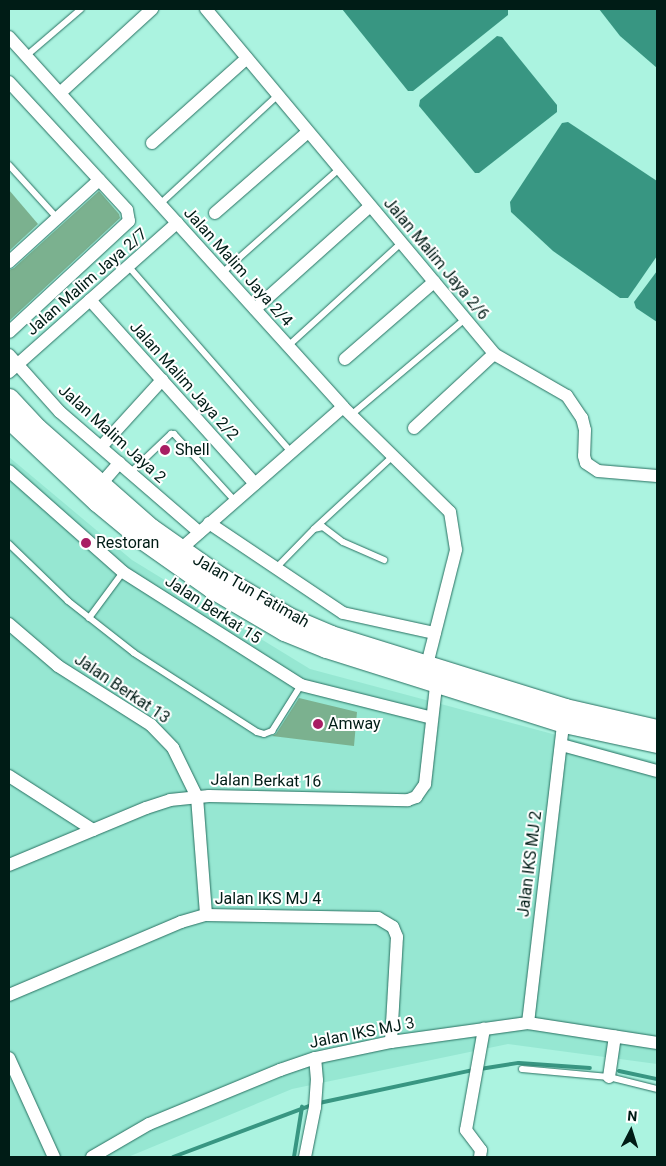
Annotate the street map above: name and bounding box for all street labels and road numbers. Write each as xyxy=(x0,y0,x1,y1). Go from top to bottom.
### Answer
street label: Jalan Malim Jaya 2/6 xyxy=(379,194,493,324)
street label: Jalan Malim Jaya 2/4 xyxy=(180,204,296,330)
street label: Jalan Malim Jaya 2/7 xyxy=(23,224,151,340)
street label: Jalan Malim Jaya 2/2 xyxy=(126,318,242,444)
street label: Jalan Malim Jaya 2 xyxy=(54,381,170,487)
street label: Jalan Tun Fatimah xyxy=(189,550,313,632)
street label: Jalan Berkat 15 xyxy=(161,572,265,648)
street label: Jalan Berkat 13 xyxy=(71,650,173,728)
street label: Jalan Berkat 16 xyxy=(210,770,322,792)
street label: Jalan IKS MJ 2 xyxy=(514,810,546,918)
street label: Jalan IKS MJ 4 xyxy=(215,889,321,909)
street label: Jalan IKS MJ 3 xyxy=(308,1013,416,1053)

